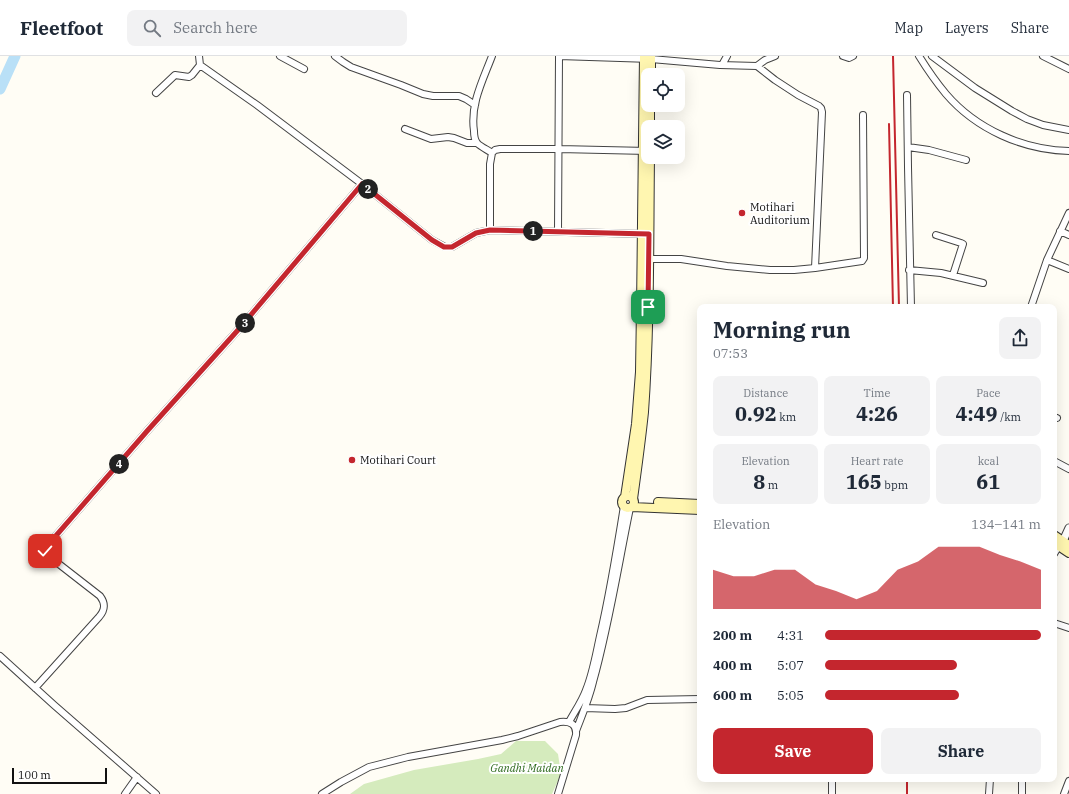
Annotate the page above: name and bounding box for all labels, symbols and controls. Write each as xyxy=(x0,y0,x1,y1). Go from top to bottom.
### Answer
search box xyxy=(127,10,407,46)
text: Fleetfoot xyxy=(20,16,103,40)
icon: search xyxy=(141,17,163,39)
text: Search here xyxy=(173,18,258,37)
text: Map xyxy=(895,19,923,37)
text: Layers xyxy=(945,19,989,37)
text: Share xyxy=(1011,19,1049,37)
map controls xyxy=(641,68,685,164)
button: locate xyxy=(641,68,685,112)
button: layers xyxy=(641,120,685,164)
pin: 2 xyxy=(358,179,378,199)
text: 2 xyxy=(365,182,371,196)
place label: Motihari Auditorium xyxy=(750,200,811,227)
marker: Motihari Auditorium xyxy=(737,208,747,218)
pin: 1 xyxy=(523,221,543,241)
text: 1 xyxy=(530,224,536,238)
pin xyxy=(631,290,665,324)
icon: arrive xyxy=(637,296,659,318)
pin: 3 xyxy=(235,313,255,333)
text: Morning run xyxy=(713,315,851,344)
text: 3 xyxy=(242,316,248,330)
button: share xyxy=(999,317,1041,359)
text: 07:53 xyxy=(713,345,748,362)
text: Distance xyxy=(743,386,788,400)
text: Time xyxy=(863,386,891,400)
text: Pace xyxy=(976,386,1000,400)
text: 0.92 xyxy=(735,400,777,427)
text: 4:26 xyxy=(856,400,898,427)
text: 4:49 xyxy=(956,400,998,427)
text: km xyxy=(777,410,796,424)
text: /km xyxy=(998,410,1021,424)
place label: Motihari Court xyxy=(360,453,436,467)
pin: 4 xyxy=(109,454,129,474)
text: Elevation xyxy=(741,454,790,468)
text: Heart rate xyxy=(851,454,903,468)
text: kcal xyxy=(978,454,999,468)
marker: Motihari Court xyxy=(347,455,357,465)
text: 4 xyxy=(116,457,122,471)
text: 8 xyxy=(753,468,765,495)
text: 165 xyxy=(846,468,882,495)
text: 61 xyxy=(976,468,1000,495)
text: m xyxy=(765,478,778,492)
text: bpm xyxy=(882,478,908,492)
text: Elevation xyxy=(713,516,770,533)
text: 134–141 m xyxy=(971,516,1041,533)
pin xyxy=(28,534,62,568)
icon: check xyxy=(34,540,56,562)
text: 200 m xyxy=(713,627,752,644)
text: 4:31 xyxy=(777,627,804,644)
text: 400 m xyxy=(713,657,752,674)
text: 5:07 xyxy=(777,657,804,674)
text: 600 m xyxy=(713,687,752,704)
text: 5:05 xyxy=(777,687,804,704)
button: Save xyxy=(713,728,873,774)
button: Share xyxy=(881,728,1041,774)
park label: Gandhi Maidan xyxy=(490,761,565,775)
scale bar xyxy=(12,766,107,785)
text: 100 m xyxy=(18,768,51,782)

